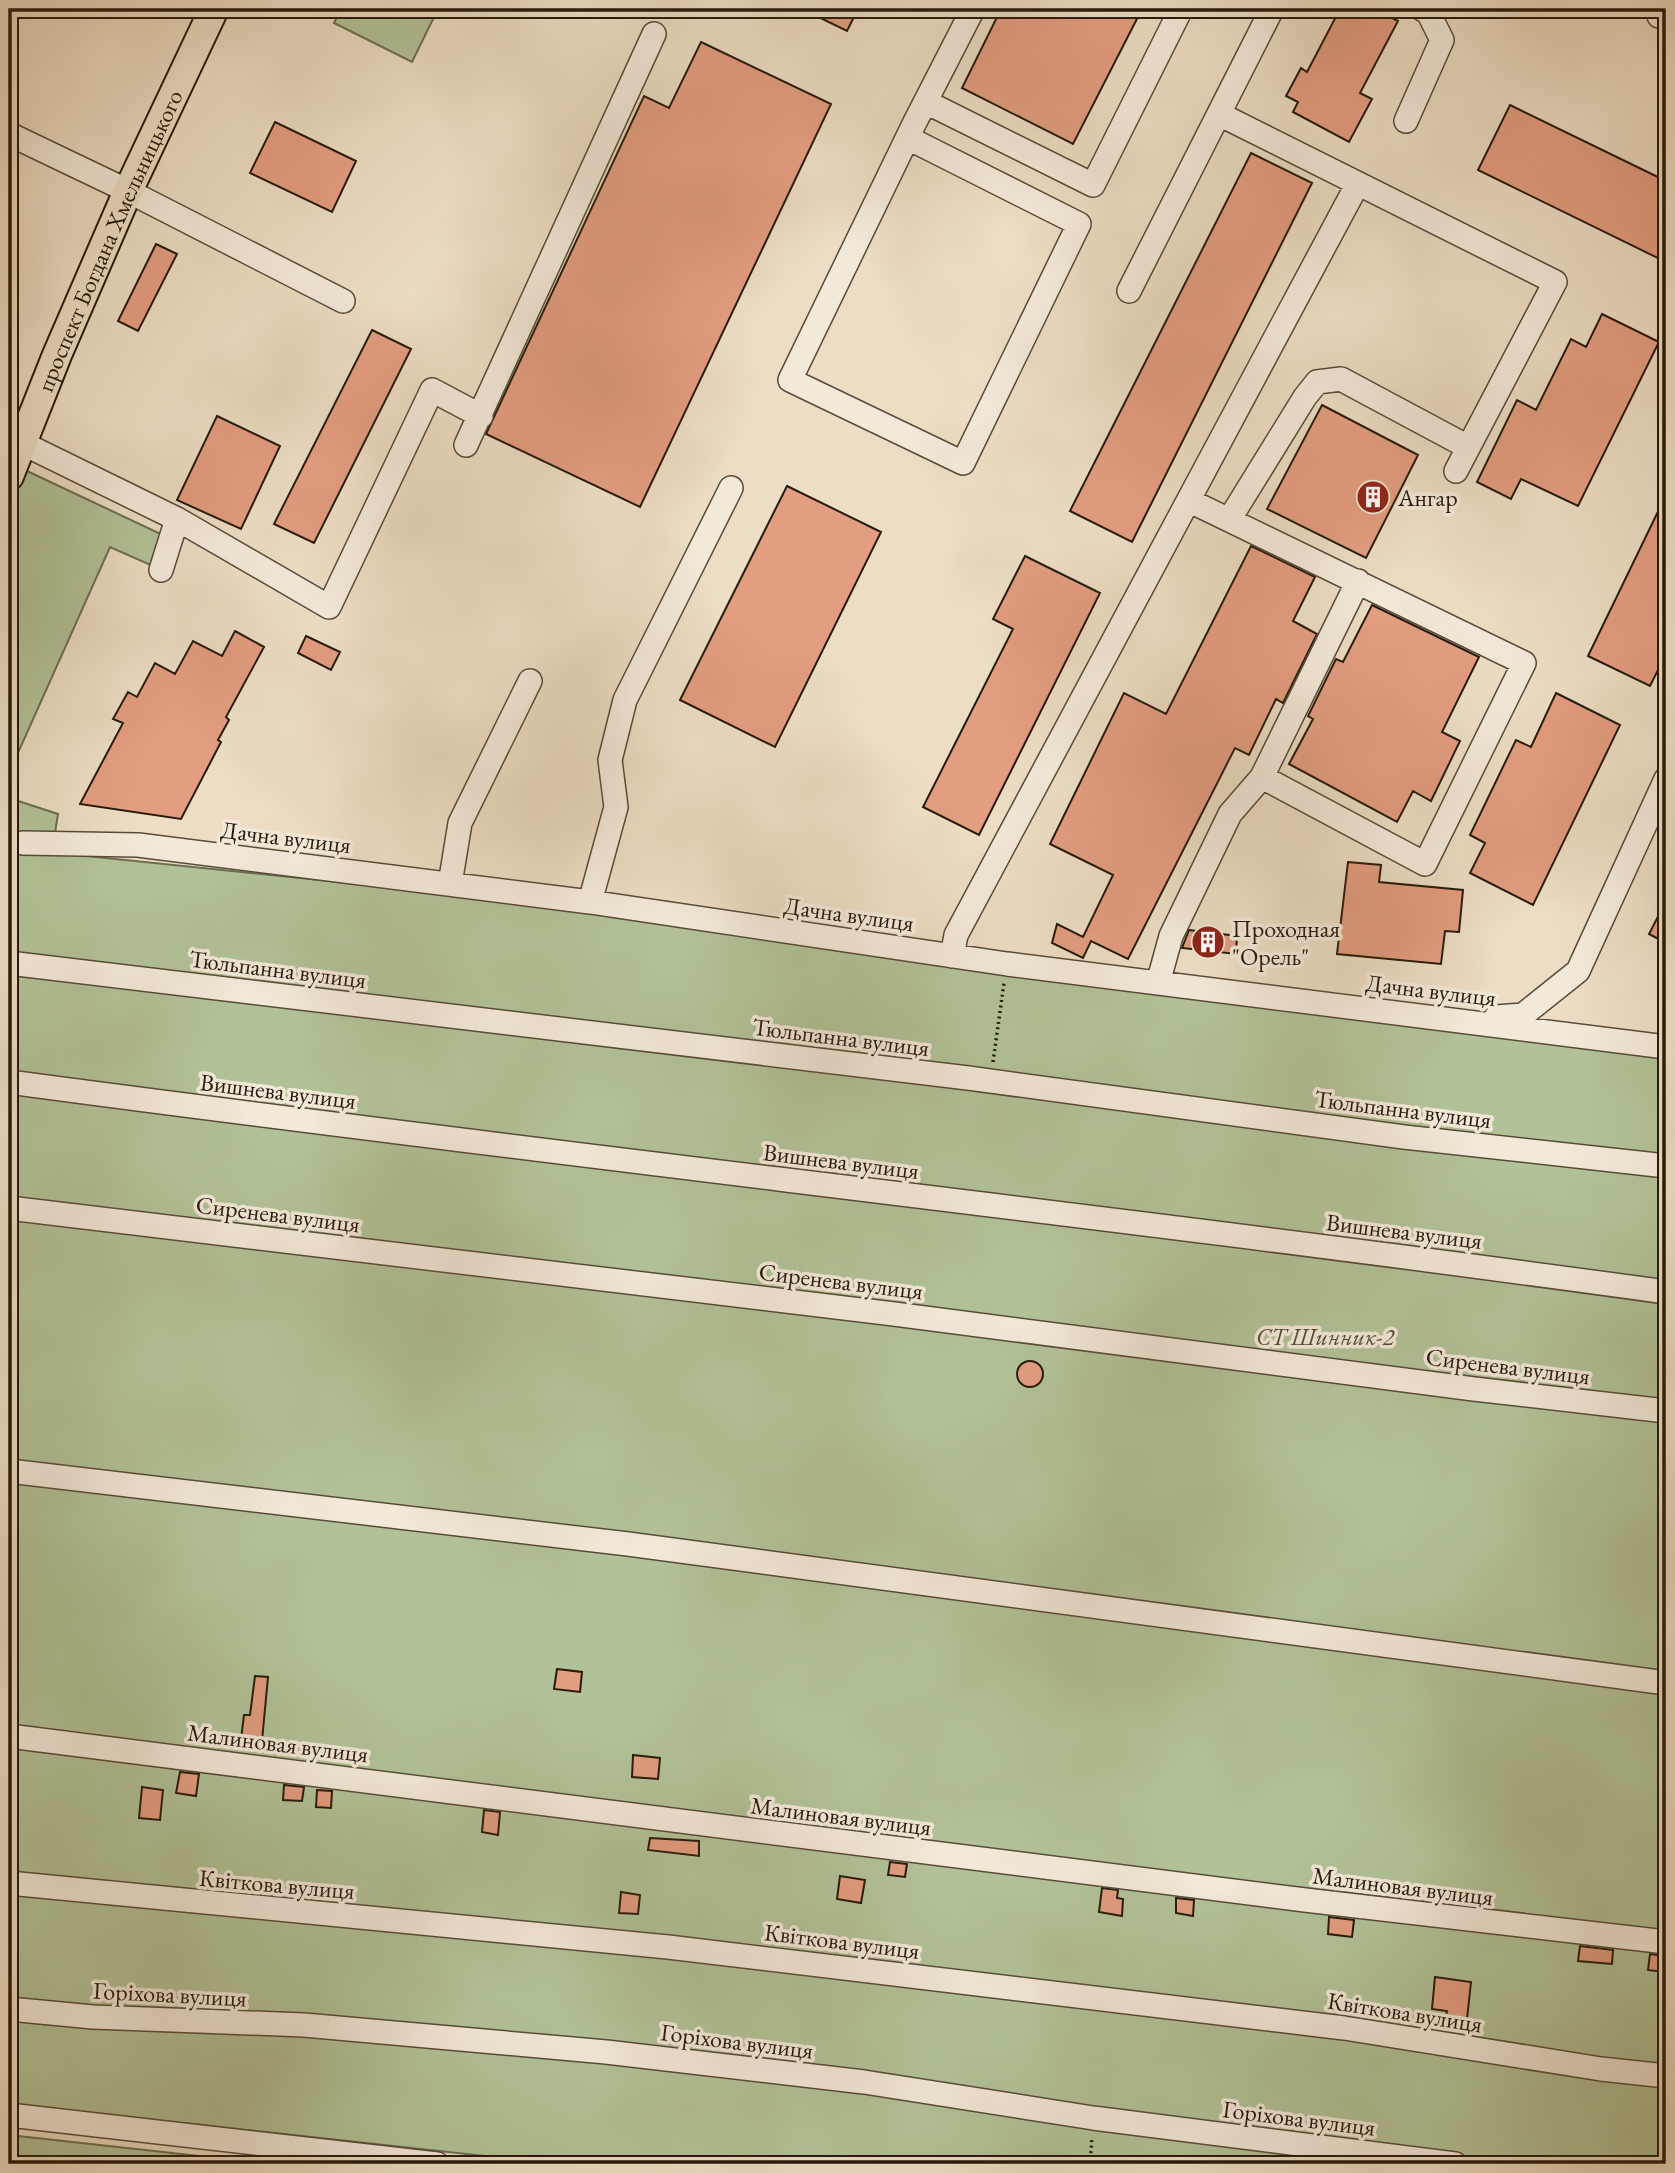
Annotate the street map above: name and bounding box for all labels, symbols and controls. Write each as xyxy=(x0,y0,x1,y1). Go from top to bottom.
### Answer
street label: проспект Богдана Хмельницького xyxy=(29,84,189,396)
building icon: Ангар xyxy=(1354,478,1392,516)
place label: Ангар xyxy=(1397,482,1458,513)
street label: Дачна вулиця xyxy=(219,814,353,860)
street label: Дачна вулиця xyxy=(782,890,916,938)
place label: Проходная "Орель" xyxy=(1232,913,1340,972)
building icon: Проходная "Орель" xyxy=(1189,923,1227,961)
street label: Тюльпанна вулиця xyxy=(188,943,368,995)
street label: Дачна вулиця xyxy=(1364,967,1498,1013)
street label: Тюльпанна вулиця xyxy=(751,1011,931,1063)
street label: Вишнева вулиця xyxy=(198,1066,358,1116)
street label: Тюльпанна вулиця xyxy=(1313,1083,1493,1135)
street label: Вишнева вулиця xyxy=(761,1136,921,1186)
street label: Сиренева вулиця xyxy=(194,1189,362,1239)
street label: Вишнева вулиця xyxy=(1324,1206,1484,1256)
street label: Сиренева вулиця xyxy=(757,1256,925,1306)
park label: СТ Шинник-2 xyxy=(1256,1321,1396,1352)
street label: Сиренева вулиця xyxy=(1424,1341,1592,1391)
street label: Малиновая вулиця xyxy=(186,1717,370,1769)
street label: Малиновая вулиця xyxy=(749,1790,933,1842)
street label: Малиновая вулиця xyxy=(1311,1860,1495,1912)
street label: Квіткова вулиця xyxy=(198,1862,356,1906)
street label: Квіткова вулиця xyxy=(763,1916,922,1966)
street label: Горіхова вулиця xyxy=(92,1975,248,2014)
street label: Квіткова вулиця xyxy=(1325,1984,1485,2040)
street label: Горіхова вулиця xyxy=(659,2016,815,2066)
street label: Горіхова вулиця xyxy=(1221,2093,1377,2143)

